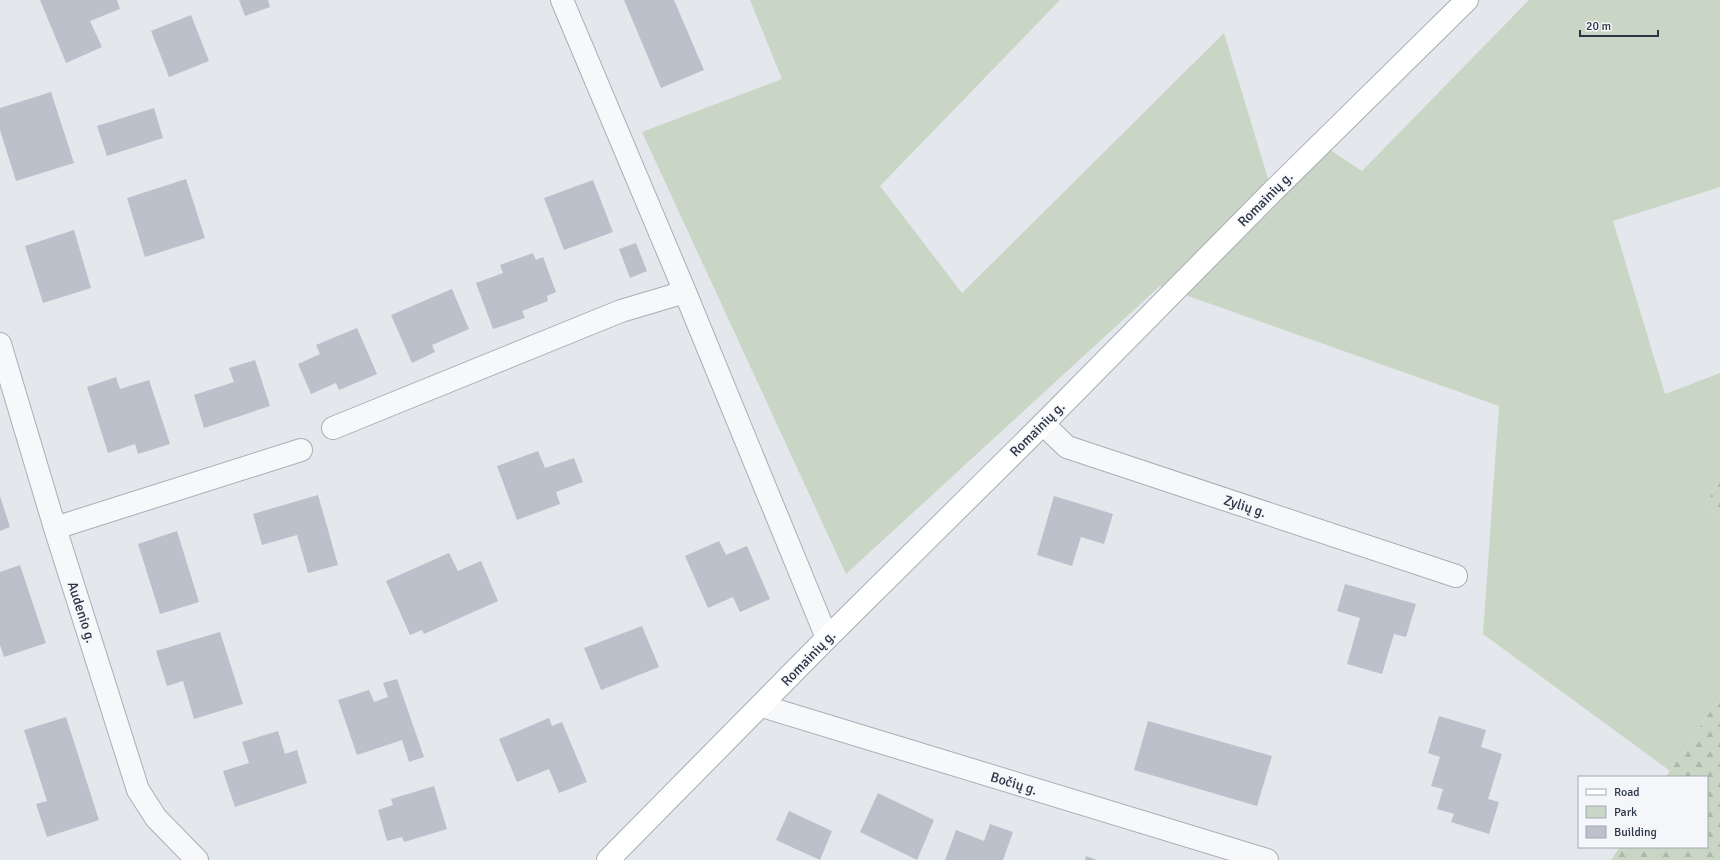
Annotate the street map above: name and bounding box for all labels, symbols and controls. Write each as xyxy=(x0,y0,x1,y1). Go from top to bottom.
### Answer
scale bar xyxy=(1580,12,1658,38)
text: 20 m xyxy=(1586,19,1611,34)
street label: Romainių g. xyxy=(1234,168,1296,230)
street label: Romainių g. xyxy=(1006,398,1068,460)
street label: Zylių g. xyxy=(1221,492,1268,521)
street label: Audenio g. xyxy=(64,579,99,645)
street label: Romainių g. xyxy=(778,627,839,690)
street label: Bočių g. xyxy=(988,768,1039,799)
legend xyxy=(1578,776,1708,848)
text: Road xyxy=(1614,785,1640,800)
text: Park xyxy=(1614,805,1637,820)
text: Building xyxy=(1614,825,1657,840)

